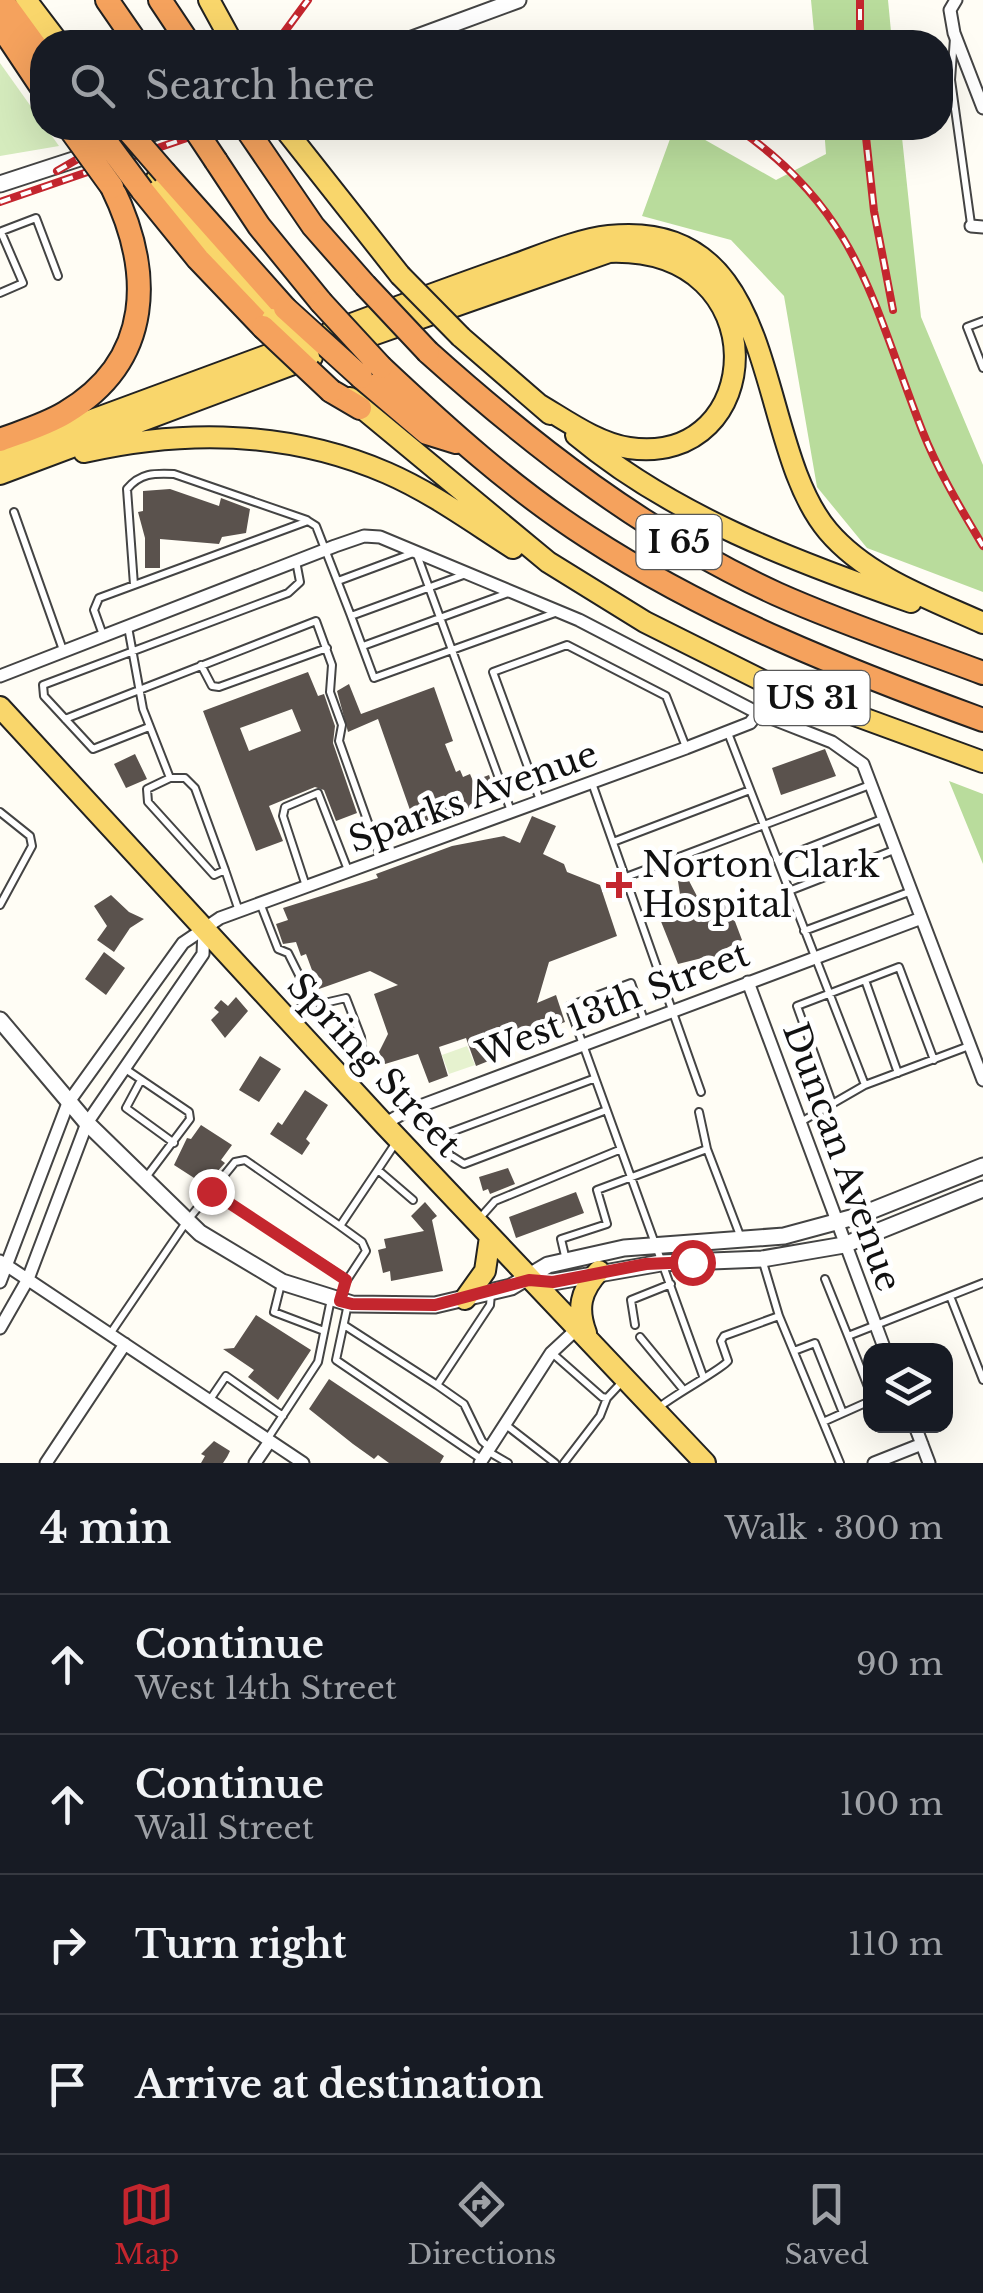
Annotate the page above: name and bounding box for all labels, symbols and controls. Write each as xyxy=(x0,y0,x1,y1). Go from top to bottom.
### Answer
search box xyxy=(30,30,953,140)
icon: search xyxy=(65,58,120,113)
text: Search here xyxy=(145,62,375,109)
road number: I 65 xyxy=(636,515,722,569)
road number: US 31 xyxy=(754,671,870,725)
street label: Sparks Avenue xyxy=(343,732,603,861)
place label: Norton Clark Hospital xyxy=(642,843,880,926)
marker: Norton Clark Hospital xyxy=(606,872,632,898)
street label: West 13th Street xyxy=(470,932,755,1075)
street label: Spring Street xyxy=(279,964,470,1165)
street label: Duncan Avenue xyxy=(774,1017,911,1297)
route end xyxy=(189,1169,235,1215)
route start xyxy=(670,1240,716,1286)
map controls xyxy=(863,1343,953,1433)
button: layers xyxy=(863,1343,953,1433)
text: 4 min xyxy=(40,1502,171,1554)
text: Walk · 300 m xyxy=(724,1508,943,1548)
text: Continue xyxy=(135,1621,324,1668)
icon: ahead xyxy=(40,1637,95,1692)
text: 90 m xyxy=(856,1644,943,1684)
text: West 14th Street xyxy=(135,1668,397,1708)
text: Continue xyxy=(135,1761,324,1808)
icon: ahead xyxy=(40,1777,95,1832)
text: 100 m xyxy=(840,1784,943,1824)
text: Wall Street xyxy=(135,1808,314,1848)
icon: right xyxy=(40,1917,95,1972)
text: Turn right xyxy=(135,1921,346,1968)
text: 110 m xyxy=(848,1924,943,1964)
icon: arrive xyxy=(40,2057,95,2112)
text: Arrive at destination xyxy=(135,2061,544,2108)
tab: Map xyxy=(114,2177,179,2272)
tab: Directions xyxy=(407,2177,556,2272)
tab: Saved xyxy=(784,2177,869,2272)

